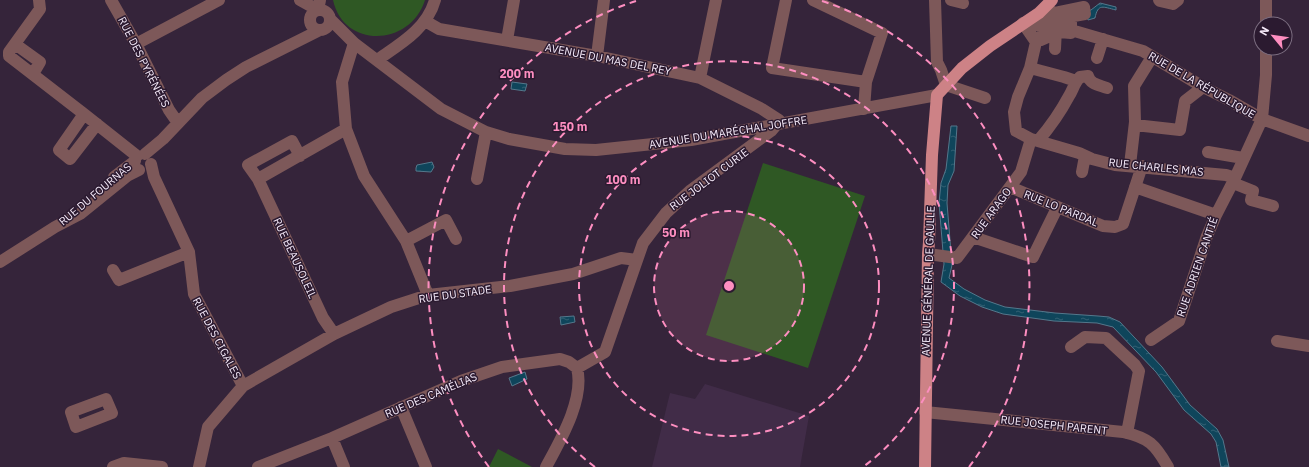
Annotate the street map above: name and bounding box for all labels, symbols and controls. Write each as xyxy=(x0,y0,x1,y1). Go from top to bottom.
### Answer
street label: RUE DES PYRÉNÉES xyxy=(115,14,173,110)
north arrow xyxy=(1253,16,1293,56)
text: N xyxy=(1256,24,1272,38)
street label: AVENUE DU MAS DEL REY xyxy=(544,40,673,78)
street label: RUE DE LA RÉPUBLIQUE xyxy=(1146,49,1258,121)
text: 200 m xyxy=(499,66,535,81)
street label: AVENUE DU MARÉCHAL JOFFRE xyxy=(648,113,808,151)
text: 150 m xyxy=(552,119,588,134)
street label: RUE JOLIOT CURIE xyxy=(667,145,751,213)
street label: RUE CHARLES MAS xyxy=(1108,155,1204,179)
street label: RUE DU FOURNAS xyxy=(56,160,134,228)
text: 100 m xyxy=(605,172,641,187)
street label: RUE ARAGO xyxy=(968,185,1014,241)
street label: RUE LO PARDAL xyxy=(1022,187,1101,229)
street label: AVENUE GÉNÉRAL DE GAULLE xyxy=(918,206,938,356)
street label: RUE BEAUSOLEIL xyxy=(270,215,320,301)
street label: RUE ADRIEN CANTIÉ xyxy=(1173,215,1221,319)
text: 50 m xyxy=(662,225,690,240)
centre of rings xyxy=(722,279,736,293)
street label: RUE DU STADE xyxy=(418,282,492,306)
street label: RUE DES CIGALES xyxy=(190,295,244,381)
street label: RUE DES CAMÉLIAS xyxy=(383,369,479,421)
street label: RUE JOSEPH PARENT xyxy=(1000,412,1109,438)

